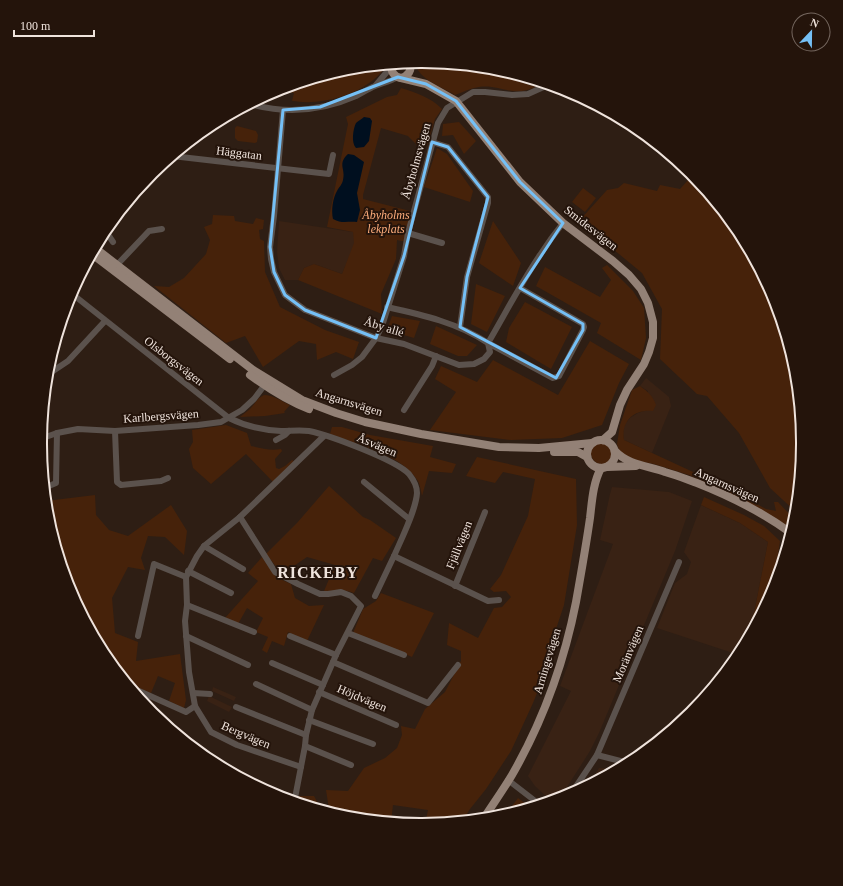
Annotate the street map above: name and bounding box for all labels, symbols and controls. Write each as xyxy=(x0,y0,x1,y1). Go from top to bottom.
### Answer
scale bar xyxy=(14,12,94,38)
north arrow xyxy=(791,12,831,52)
text: N xyxy=(809,16,821,30)
text: 100 m xyxy=(20,19,51,33)
street label: Åbyholmsvägen xyxy=(398,121,434,201)
street label: Häggatan xyxy=(215,143,263,163)
street label: Smidesvägen xyxy=(561,203,621,253)
park label: Åbyholms lekplats xyxy=(361,208,410,236)
street label: Åby allé xyxy=(362,314,406,340)
street label: Olsborgsvägen xyxy=(141,333,207,389)
street label: Angarnsvägen xyxy=(314,385,384,419)
street label: Karlbergsvägen xyxy=(123,406,199,426)
street label: Åsvägen xyxy=(355,430,399,460)
street label: Angarnsvägen xyxy=(692,465,762,505)
street label: Fjällvägen xyxy=(443,519,475,571)
district label: RICKEBY xyxy=(277,564,359,581)
street label: Moränvägen xyxy=(610,623,646,685)
street label: Arningevägen xyxy=(530,626,564,696)
street label: Höjdvägen xyxy=(335,681,389,715)
street label: Bergvägen xyxy=(219,718,273,752)

